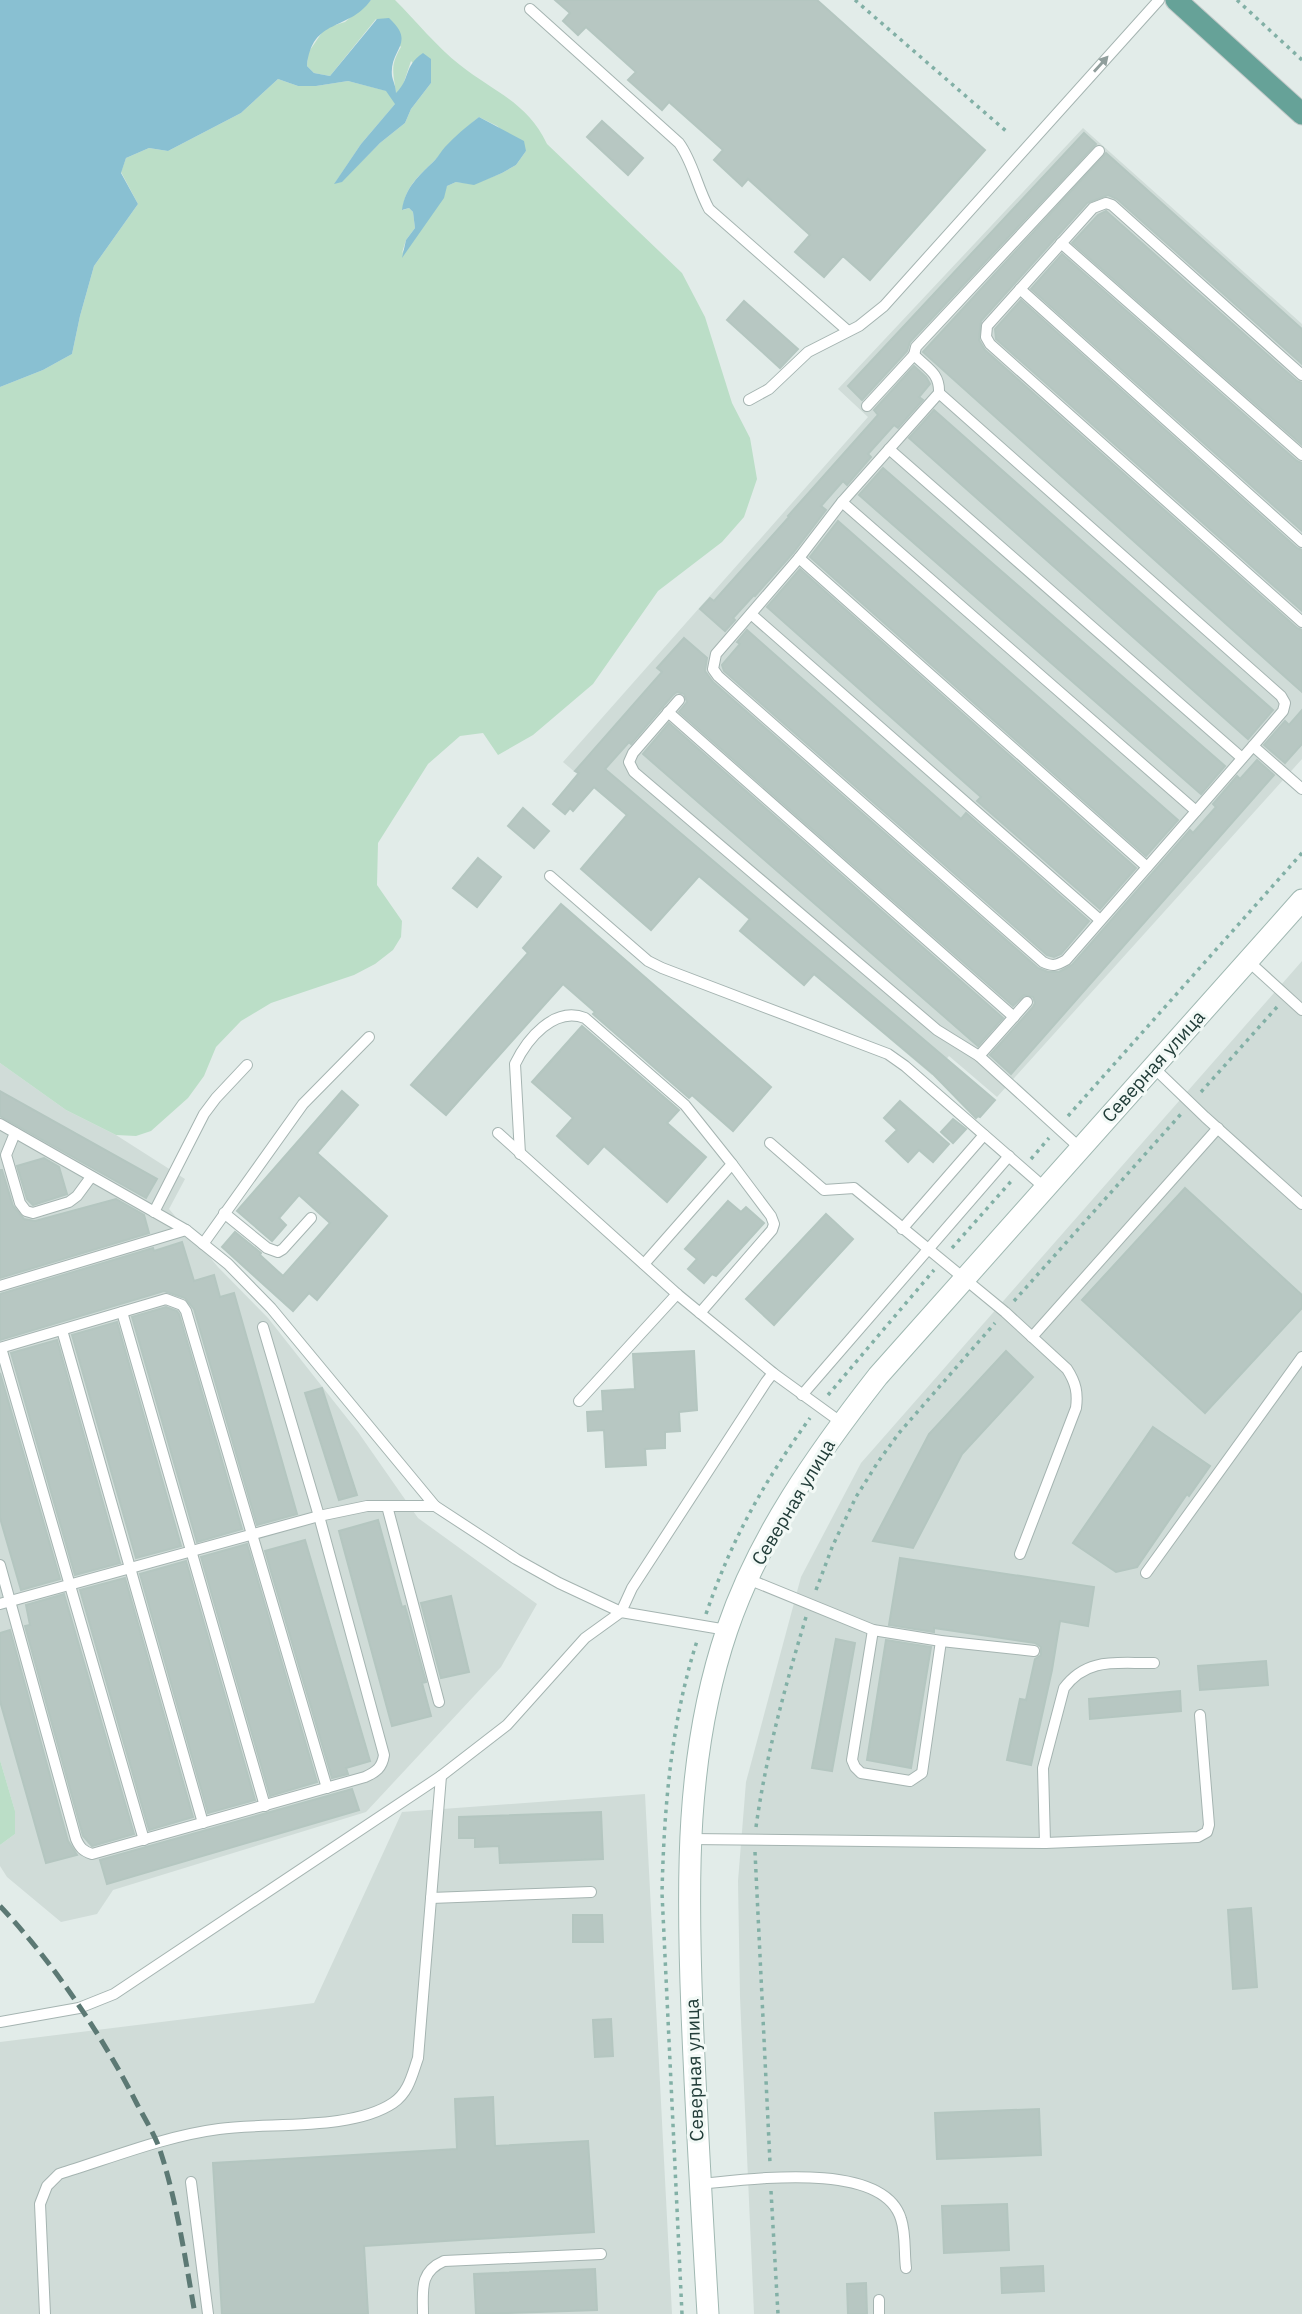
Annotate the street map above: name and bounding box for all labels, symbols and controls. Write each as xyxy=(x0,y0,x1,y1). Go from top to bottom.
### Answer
one-way arrow xyxy=(1093,55,1109,73)
street label: Северная улица xyxy=(1096,1005,1210,1127)
street label: Северная улица xyxy=(746,1435,840,1569)
street label: Северная улица xyxy=(680,1998,708,2142)

